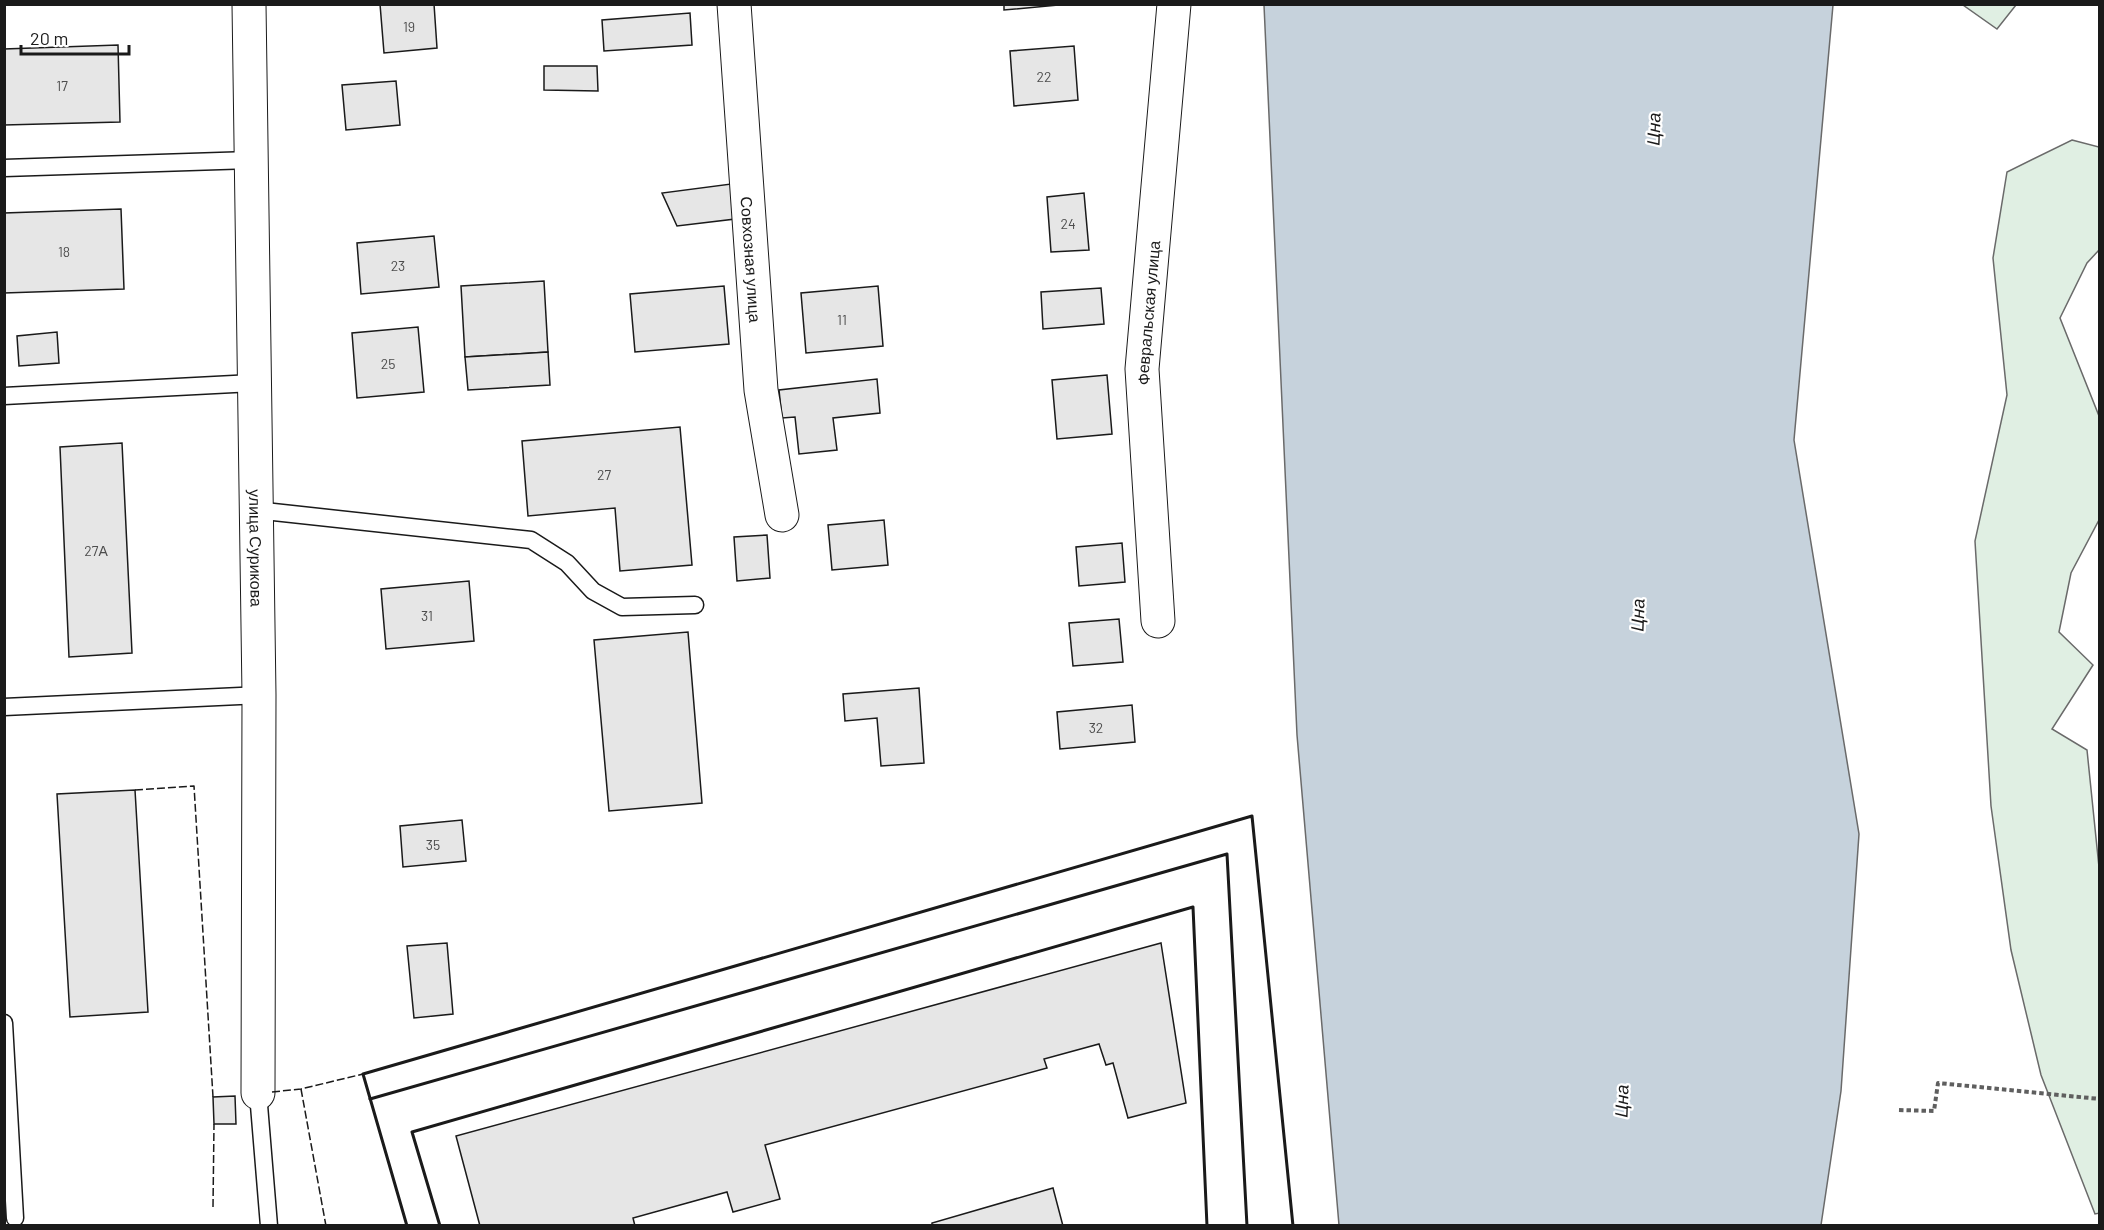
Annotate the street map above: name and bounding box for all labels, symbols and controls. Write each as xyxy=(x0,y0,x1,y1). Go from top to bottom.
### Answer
scale bar xyxy=(21,18,129,56)
house number: 19 xyxy=(403,18,415,35)
text: 20 m xyxy=(30,27,68,49)
house number: 22 xyxy=(1036,68,1052,85)
house number: 17 xyxy=(56,77,68,94)
water label: Цна xyxy=(1641,112,1665,146)
street label: Совхозная улица xyxy=(738,196,766,323)
house number: 24 xyxy=(1060,215,1076,232)
street label: Февральская улица xyxy=(1132,239,1163,386)
house number: 18 xyxy=(58,243,70,260)
house number: 23 xyxy=(391,257,405,274)
house number: 11 xyxy=(837,311,847,328)
house number: 25 xyxy=(381,355,395,372)
house number: 27 xyxy=(597,466,611,483)
street label: улица Сурикова xyxy=(247,489,267,607)
house number: 27А xyxy=(84,542,108,559)
water label: Цна xyxy=(1625,598,1649,632)
house number: 31 xyxy=(421,607,433,624)
house number: 32 xyxy=(1089,719,1103,736)
house number: 35 xyxy=(426,836,440,853)
water label: Цна xyxy=(1609,1084,1633,1118)

